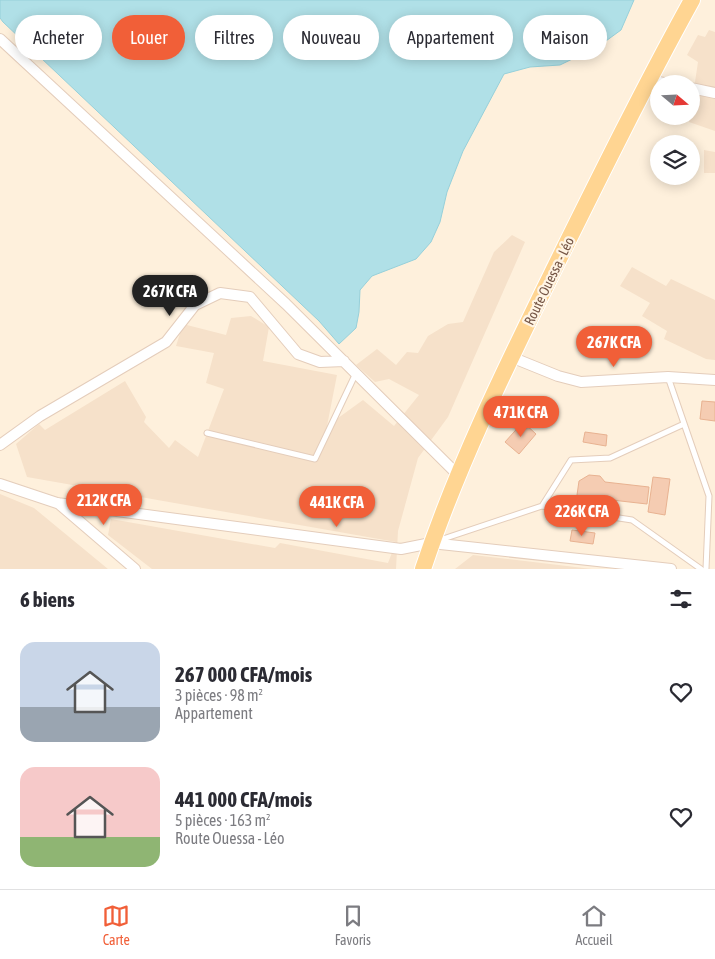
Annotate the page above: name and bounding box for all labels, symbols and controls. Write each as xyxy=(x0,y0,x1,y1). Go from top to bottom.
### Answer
chip: Acheter xyxy=(15,15,102,60)
chip: Louer xyxy=(112,15,185,60)
chip: Filtres xyxy=(195,15,273,60)
chip: Nouveau xyxy=(283,15,379,60)
chip: Appartement xyxy=(389,15,513,60)
chip: Maison xyxy=(523,15,607,60)
north arrow xyxy=(650,75,700,125)
map controls xyxy=(650,75,700,185)
button: layers xyxy=(650,135,700,185)
street label: Route Ouessa - Léo xyxy=(521,234,577,328)
pin: 267K CFA xyxy=(118,274,222,317)
text: 267K CFA xyxy=(143,282,197,300)
pin: 267K CFA xyxy=(562,326,666,368)
text: 267K CFA xyxy=(587,333,641,351)
pin: 471K CFA xyxy=(469,396,573,438)
text: 471K CFA xyxy=(494,403,548,421)
pin: 212K CFA xyxy=(52,484,156,526)
pin: 441K CFA xyxy=(285,486,389,528)
text: 212K CFA xyxy=(77,491,131,509)
text: 441K CFA xyxy=(310,493,364,511)
pin: 226K CFA xyxy=(530,494,634,537)
text: 226K CFA xyxy=(555,502,609,520)
icon: filters xyxy=(667,585,695,613)
text: 6 biens xyxy=(20,587,75,611)
icon: home xyxy=(60,662,120,722)
text: 267 000 CFA/mois xyxy=(175,662,312,686)
icon: heart xyxy=(667,678,695,706)
text: 3 pièces · 98 m² xyxy=(175,686,263,704)
text: Appartement xyxy=(175,704,253,722)
icon: home xyxy=(60,787,120,847)
text: 441 000 CFA/mois xyxy=(175,787,312,811)
icon: heart xyxy=(667,803,695,831)
text: 5 pièces · 163 m² xyxy=(175,811,271,829)
text: Route Ouessa - Léo xyxy=(175,829,285,847)
tab: Carte xyxy=(102,902,130,948)
tab: Favoris xyxy=(335,902,371,948)
tab: Accueil xyxy=(575,902,613,948)

